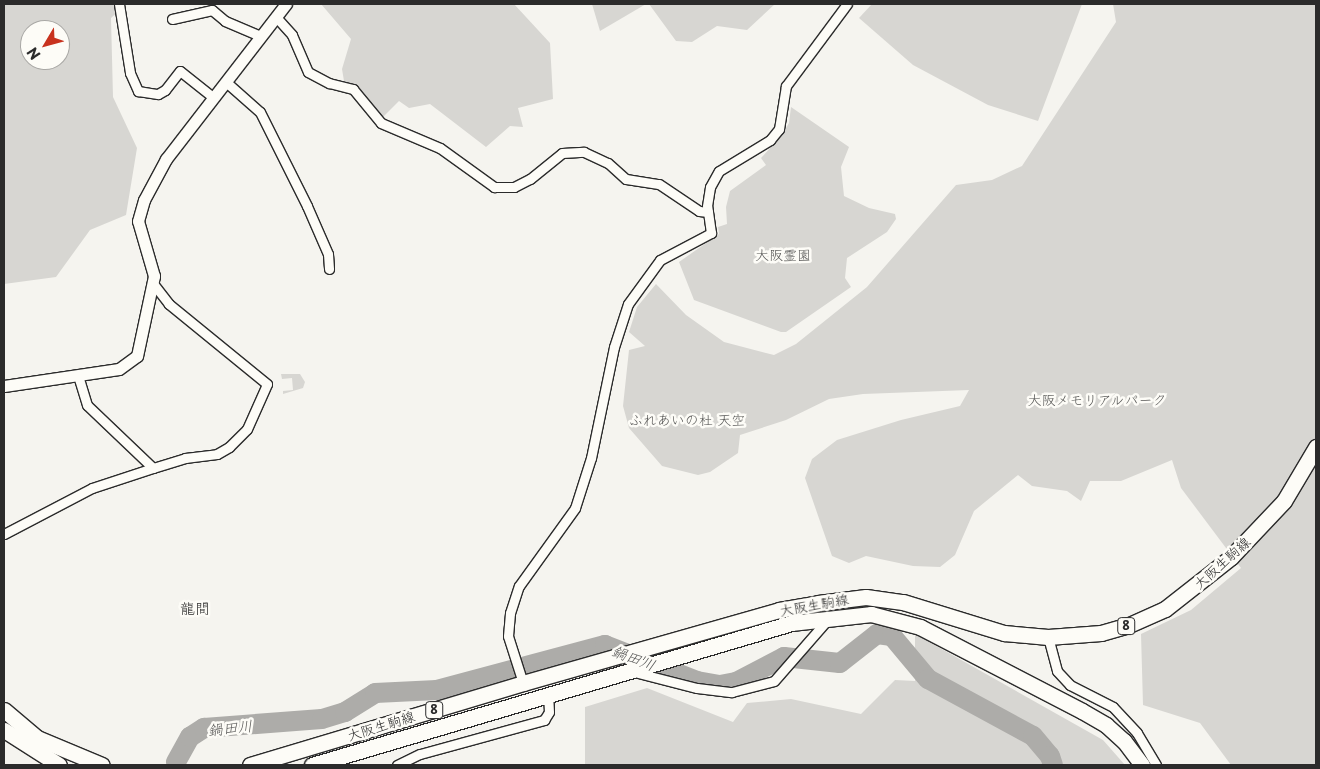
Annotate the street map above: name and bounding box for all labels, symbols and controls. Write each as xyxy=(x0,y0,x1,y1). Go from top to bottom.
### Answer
north arrow xyxy=(20,20,70,70)
text: N xyxy=(22,43,45,64)
park label: 大阪霊園 xyxy=(755,247,811,263)
park label: 大阪メモリアルパーク xyxy=(1027,392,1167,408)
park label: ふれあいの杜 天空 xyxy=(629,412,745,428)
street label: 大阪生駒線 xyxy=(1190,533,1254,593)
street label: 大阪生駒線 xyxy=(778,591,850,619)
district label: 龍間 xyxy=(180,599,210,617)
road number: 8 xyxy=(1116,616,1136,636)
water label: 鍋田川 xyxy=(610,641,658,673)
road number: 8 xyxy=(424,700,444,720)
street label: 大阪生駒線 xyxy=(345,708,417,744)
water label: 鍋田川 xyxy=(207,716,253,738)

